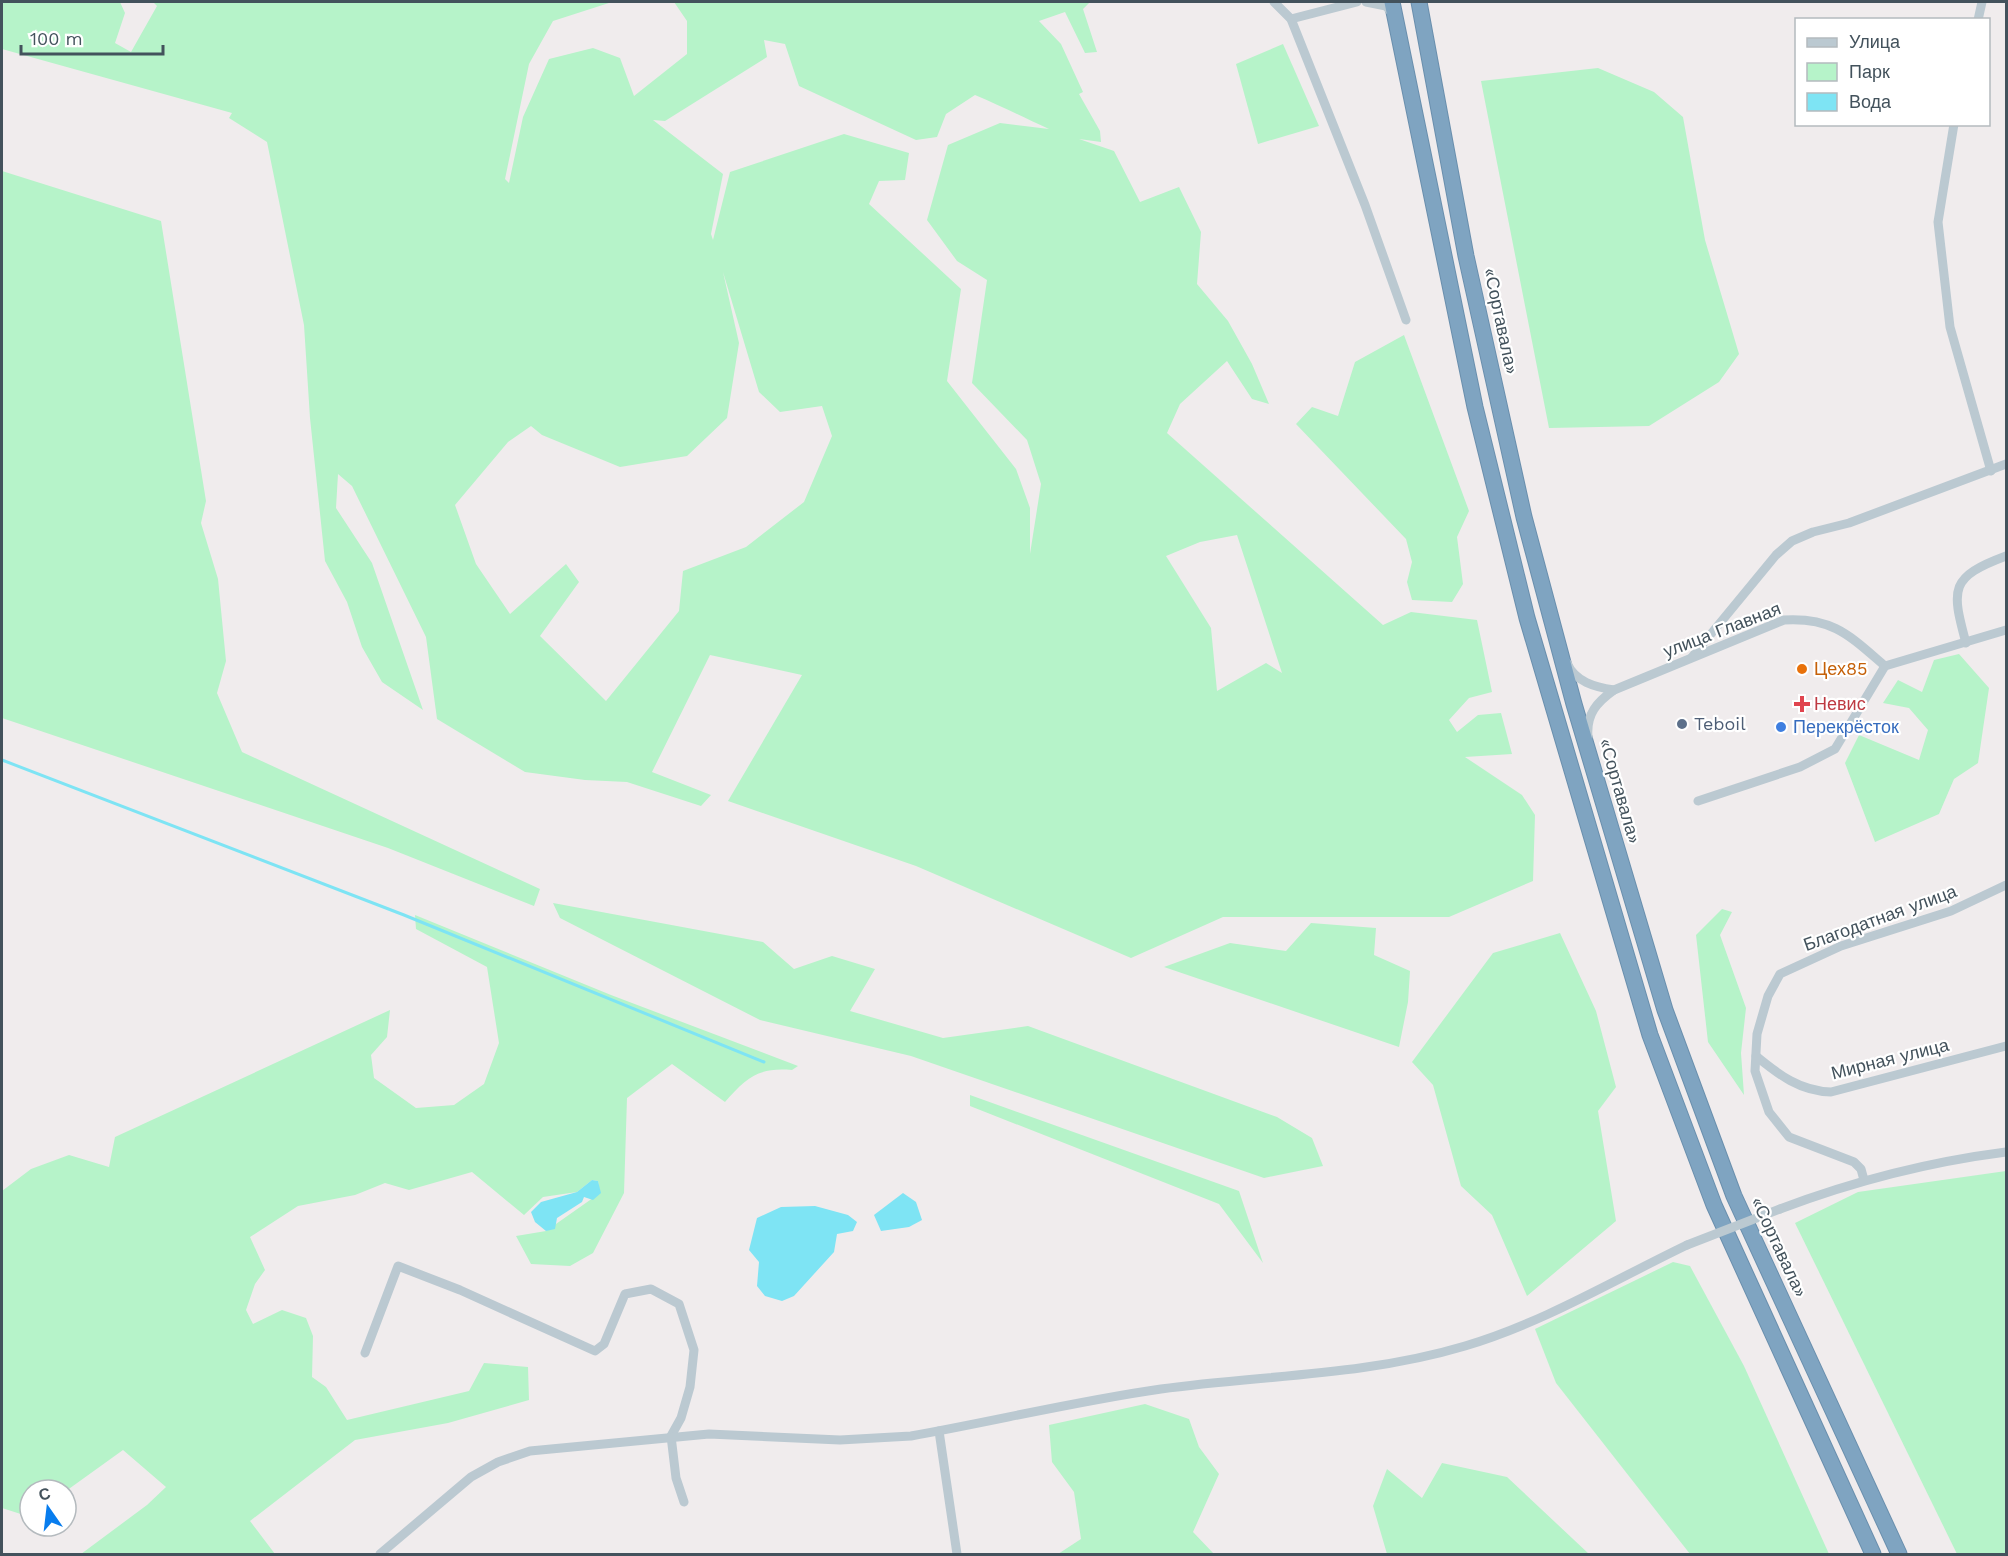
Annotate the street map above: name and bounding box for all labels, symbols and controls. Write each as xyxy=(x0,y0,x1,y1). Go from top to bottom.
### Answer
scale bar xyxy=(21,18,164,56)
legend xyxy=(1795,18,1990,126)
text: 100 m xyxy=(30,28,83,49)
text: Улица xyxy=(1849,31,1901,52)
text: Парк xyxy=(1849,61,1890,82)
text: Вода xyxy=(1849,91,1892,112)
street label: «Сортавала» xyxy=(1480,266,1523,376)
street label: улица Главная xyxy=(1660,597,1784,662)
place label: Цех85 xyxy=(1814,658,1868,679)
marker: Цех85 xyxy=(1795,662,1809,676)
place label: Невис xyxy=(1814,693,1866,714)
marker: Невис xyxy=(1795,697,1809,711)
place label: Teboil xyxy=(1694,713,1746,734)
place label: Перекрёсток xyxy=(1793,716,1899,737)
marker: Teboil xyxy=(1675,717,1689,731)
marker: Перекрёсток xyxy=(1774,720,1788,734)
street label: «Сортавала» xyxy=(1595,736,1646,846)
street label: Благодатная улица xyxy=(1800,880,1960,955)
street label: Мирная улица xyxy=(1829,1034,1952,1083)
street label: «Сортавала» xyxy=(1747,1193,1812,1300)
north arrow xyxy=(18,1478,78,1538)
text: С xyxy=(37,1483,53,1505)

